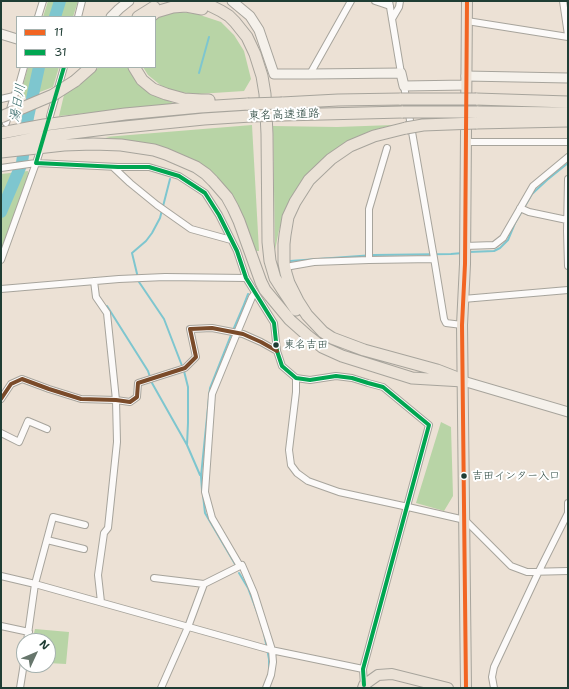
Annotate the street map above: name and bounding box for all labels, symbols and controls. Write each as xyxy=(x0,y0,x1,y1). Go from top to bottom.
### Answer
legend xyxy=(16,16,156,68)
text: 11 xyxy=(54,24,64,40)
text: 31 xyxy=(54,44,67,60)
water label: 湯日川 xyxy=(7,82,29,124)
street label: 東名高速道路 xyxy=(248,107,320,123)
place label: 東名吉田 xyxy=(284,338,328,352)
marker: 東名吉田 xyxy=(271,340,281,350)
place label: 吉田インター入口 xyxy=(472,469,560,483)
marker: 吉田インター入口 xyxy=(459,471,469,481)
north arrow xyxy=(16,633,56,673)
text: N xyxy=(36,637,53,653)

